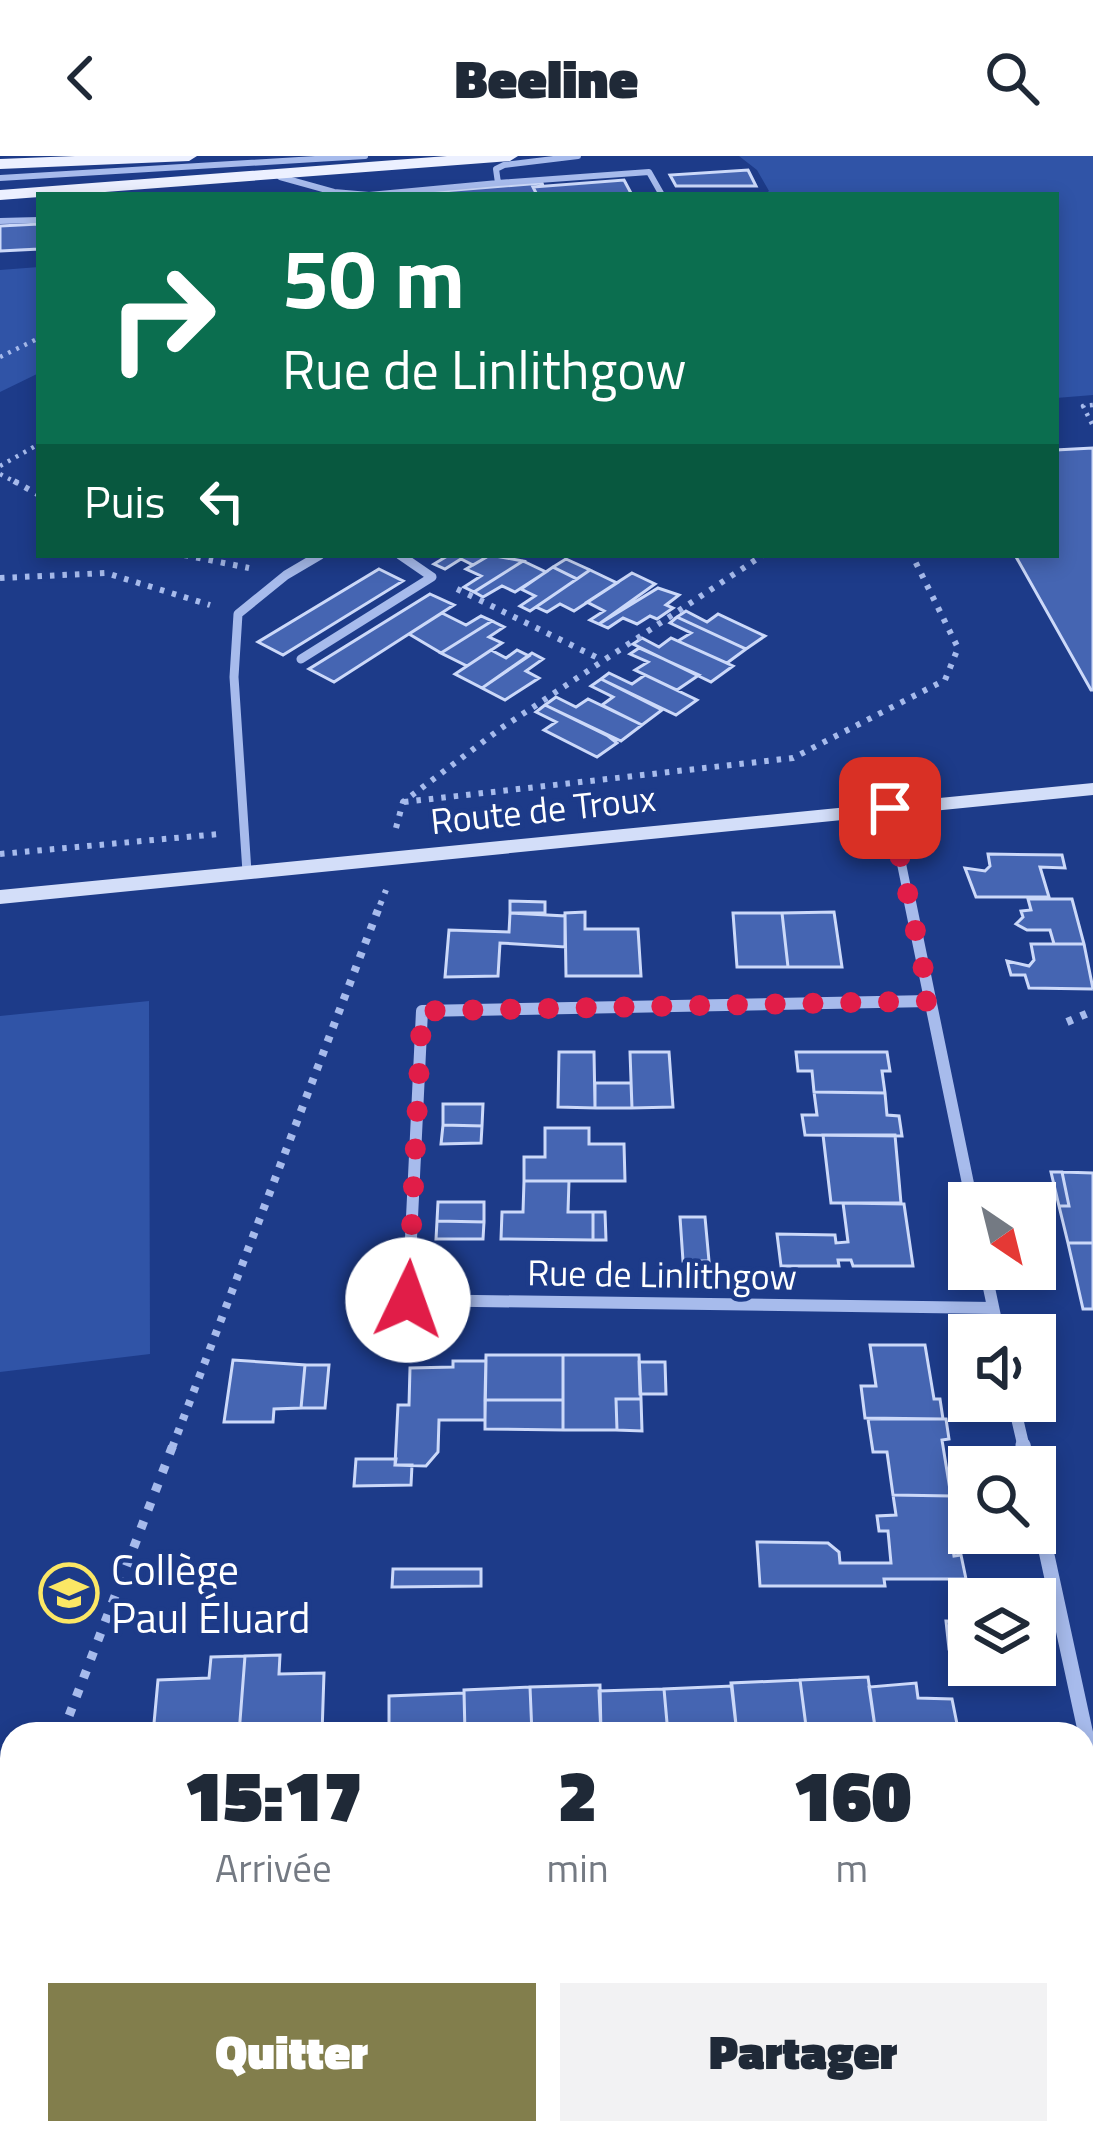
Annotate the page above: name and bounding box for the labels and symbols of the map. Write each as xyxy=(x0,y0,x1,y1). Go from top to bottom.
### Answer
pin xyxy=(839,757,941,859)
street label: Route de Troux xyxy=(428,770,658,848)
north arrow xyxy=(948,1182,1056,1290)
position arrow xyxy=(345,1237,471,1363)
street label: Rue de Linlithgow xyxy=(527,1244,797,1304)
place label: Collège Paul Éluard xyxy=(111,1537,310,1649)
school or university icon: Collège Paul Éluard xyxy=(38,1562,100,1624)

